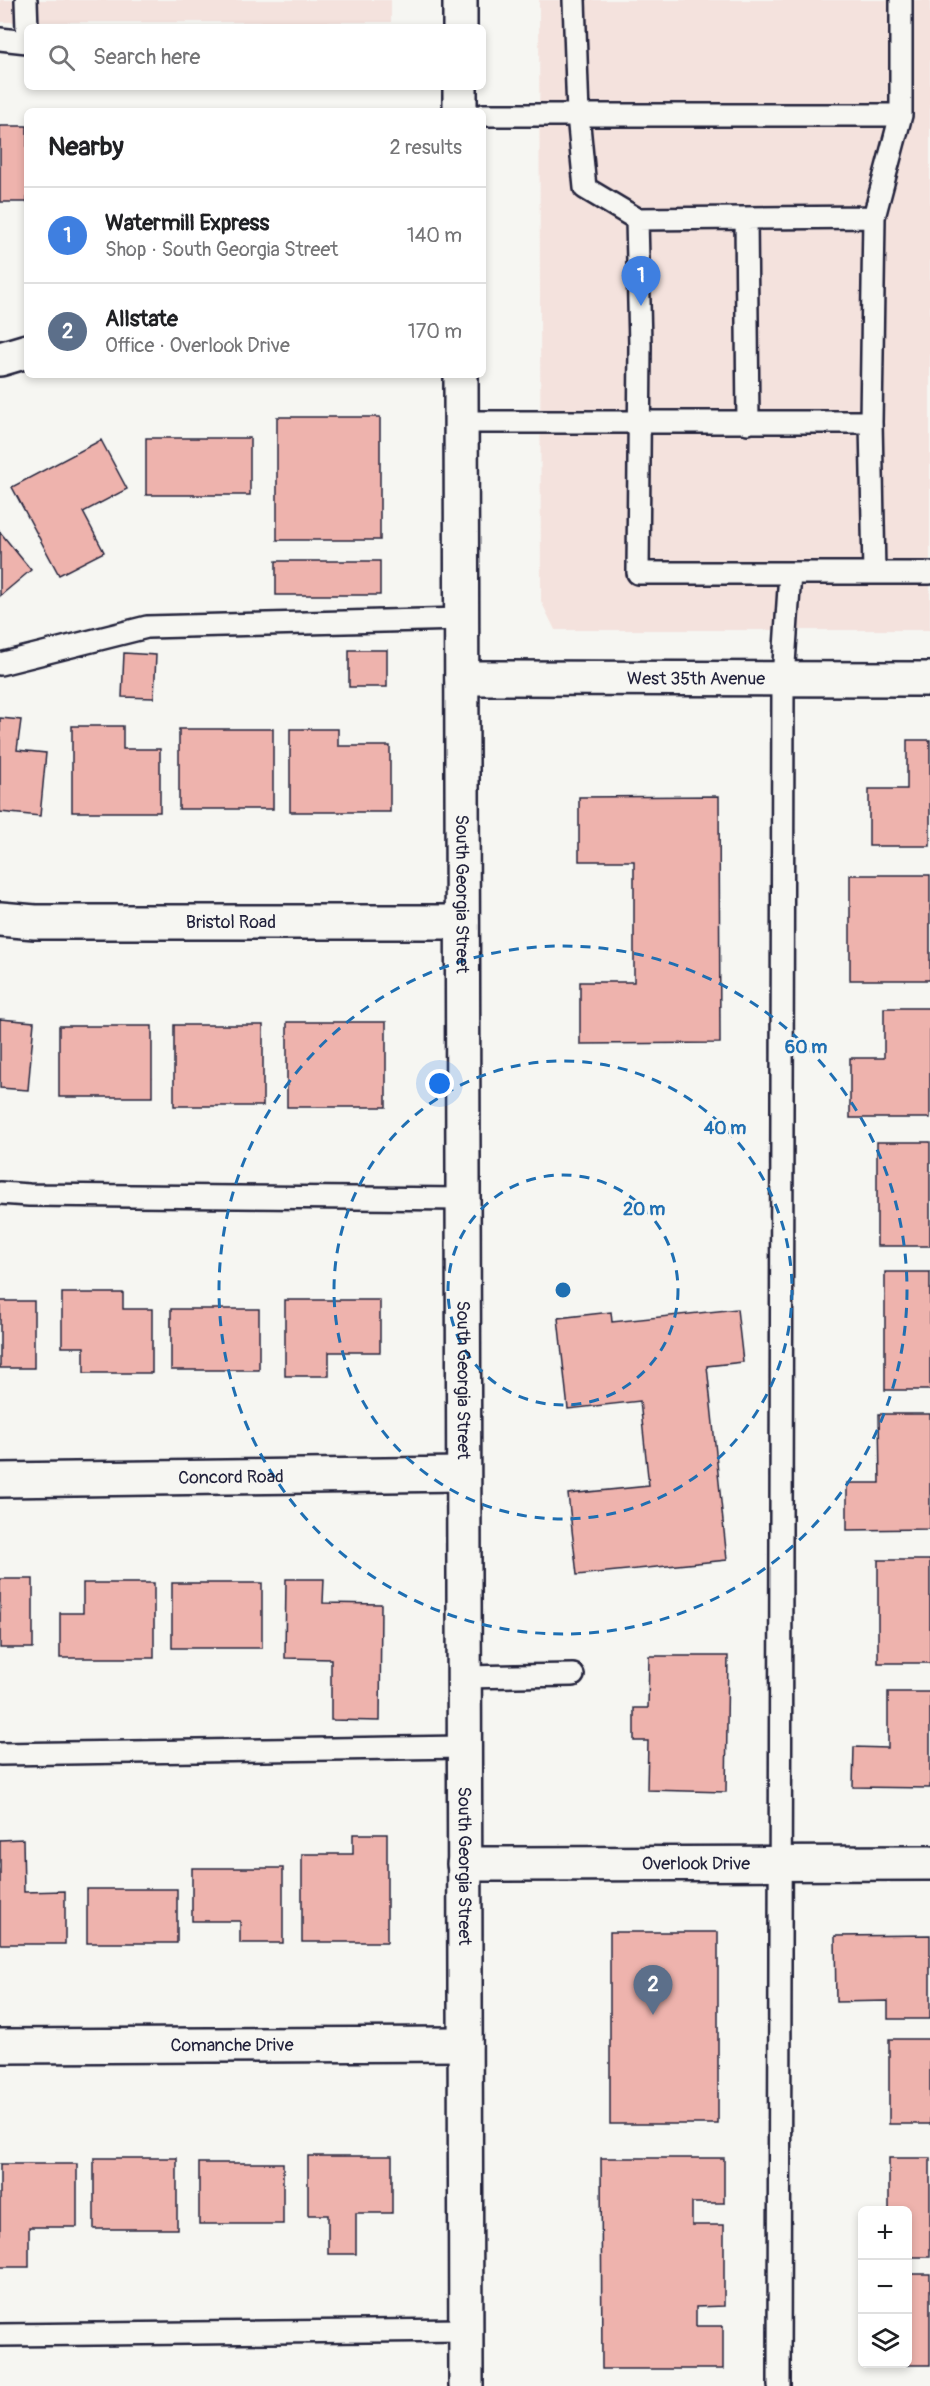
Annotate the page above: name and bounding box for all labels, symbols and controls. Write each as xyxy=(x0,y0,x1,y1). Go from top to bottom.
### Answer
search box xyxy=(24,24,486,90)
icon: search xyxy=(45,41,78,74)
text: Search here xyxy=(93,43,200,71)
text: Nearby xyxy=(48,131,124,163)
text: 2 results xyxy=(390,135,462,160)
text: Watermill Express xyxy=(105,209,269,237)
text: 1 xyxy=(64,223,71,248)
text: 140 m xyxy=(407,223,462,248)
text: Shop · South Georgia Street xyxy=(105,237,338,262)
pin: 1 xyxy=(622,256,660,306)
text: Allstate xyxy=(105,305,178,333)
text: 2 xyxy=(62,319,73,344)
text: 170 m xyxy=(408,319,462,344)
text: Office · Overlook Drive xyxy=(105,333,290,358)
street label: West 35th Avenue xyxy=(627,667,765,690)
street label: South Georgia Street xyxy=(451,814,474,974)
street label: Bristol Road xyxy=(186,911,276,934)
text: 60 m xyxy=(785,1036,827,1059)
your location xyxy=(425,1069,454,1098)
text: 40 m xyxy=(704,1117,746,1140)
text: 20 m xyxy=(623,1198,665,1221)
centre of rings xyxy=(553,1280,573,1300)
street label: South Georgia Street xyxy=(452,1300,475,1460)
street label: Concord Road xyxy=(178,1465,284,1489)
street label: South Georgia Street xyxy=(453,1786,476,1946)
street label: Overlook Drive xyxy=(642,1852,750,1875)
pin: 2 xyxy=(634,1966,672,2015)
street label: Comanche Drive xyxy=(170,2033,294,2057)
map controls xyxy=(858,2206,912,2368)
button: + xyxy=(858,2206,912,2260)
button: − xyxy=(858,2260,912,2314)
button: layers xyxy=(858,2314,912,2368)

